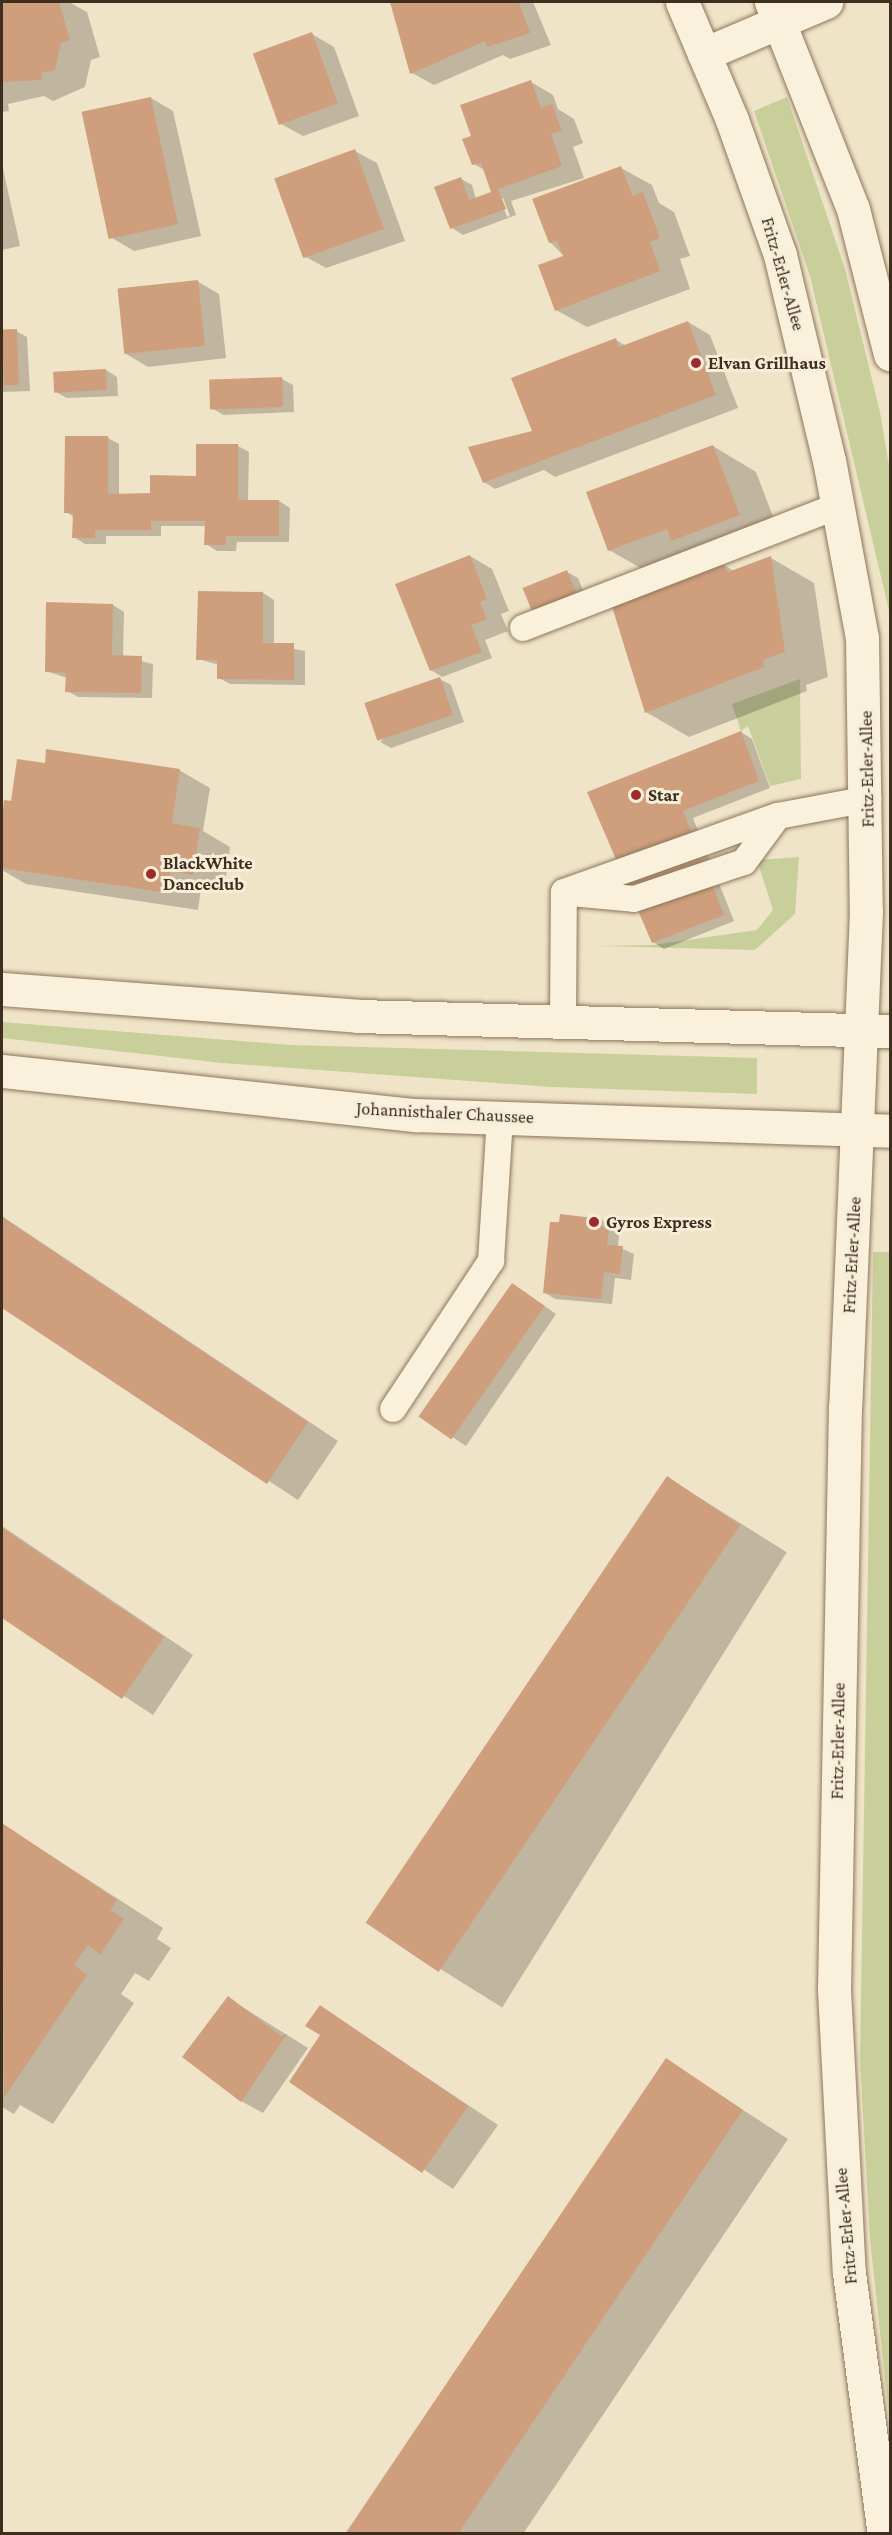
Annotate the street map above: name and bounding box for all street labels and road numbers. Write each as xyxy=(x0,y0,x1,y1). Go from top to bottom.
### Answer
street label: Fritz-Erler-Allee xyxy=(756,215,810,333)
street label: Fritz-Erler-Allee xyxy=(855,710,879,828)
street label: Johannisthaler Chaussee xyxy=(356,1098,534,1128)
street label: Fritz-Erler-Allee xyxy=(838,1196,866,1314)
street label: Fritz-Erler-Allee xyxy=(826,1682,850,1800)
street label: Fritz-Erler-Allee xyxy=(830,2167,862,2285)

